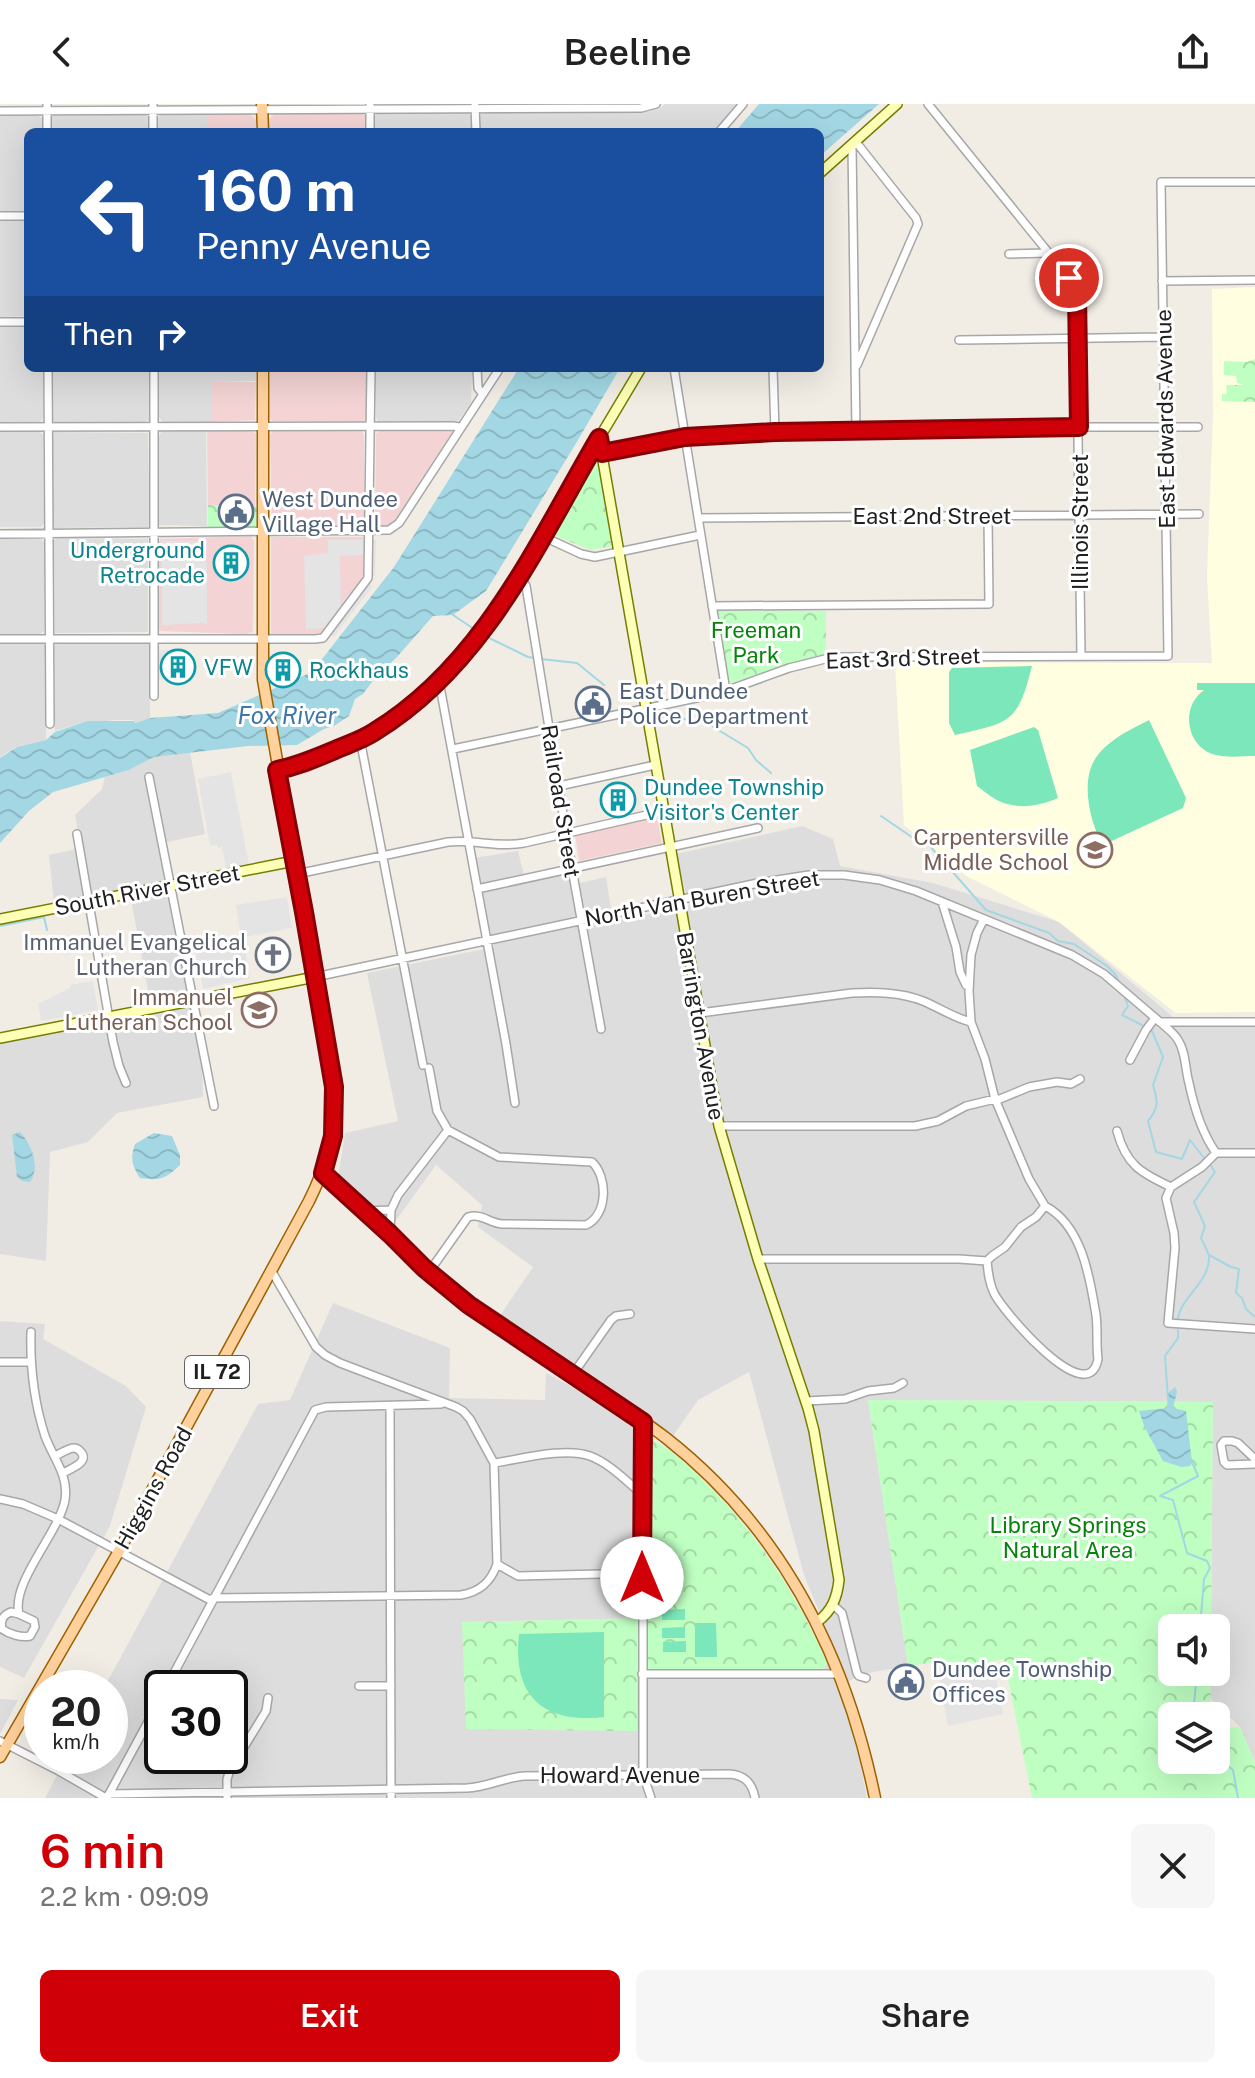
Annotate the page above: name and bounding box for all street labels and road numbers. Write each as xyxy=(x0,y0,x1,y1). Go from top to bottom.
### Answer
street label: East Edwards Avenue xyxy=(1150,309,1180,529)
street label: Illinois Street xyxy=(1067,454,1093,590)
street label: East 2nd Street xyxy=(853,503,1011,529)
street label: East 3rd Street xyxy=(825,642,981,674)
street label: Railroad Street xyxy=(536,723,586,879)
street label: South River Street xyxy=(52,859,242,921)
street label: North Van Buren Street xyxy=(582,865,822,931)
street label: Barrington Avenue xyxy=(672,930,730,1122)
road number: IL 72 xyxy=(185,1356,249,1388)
street label: Higgins Road xyxy=(109,1422,197,1554)
street label: Howard Avenue xyxy=(540,1762,700,1788)

